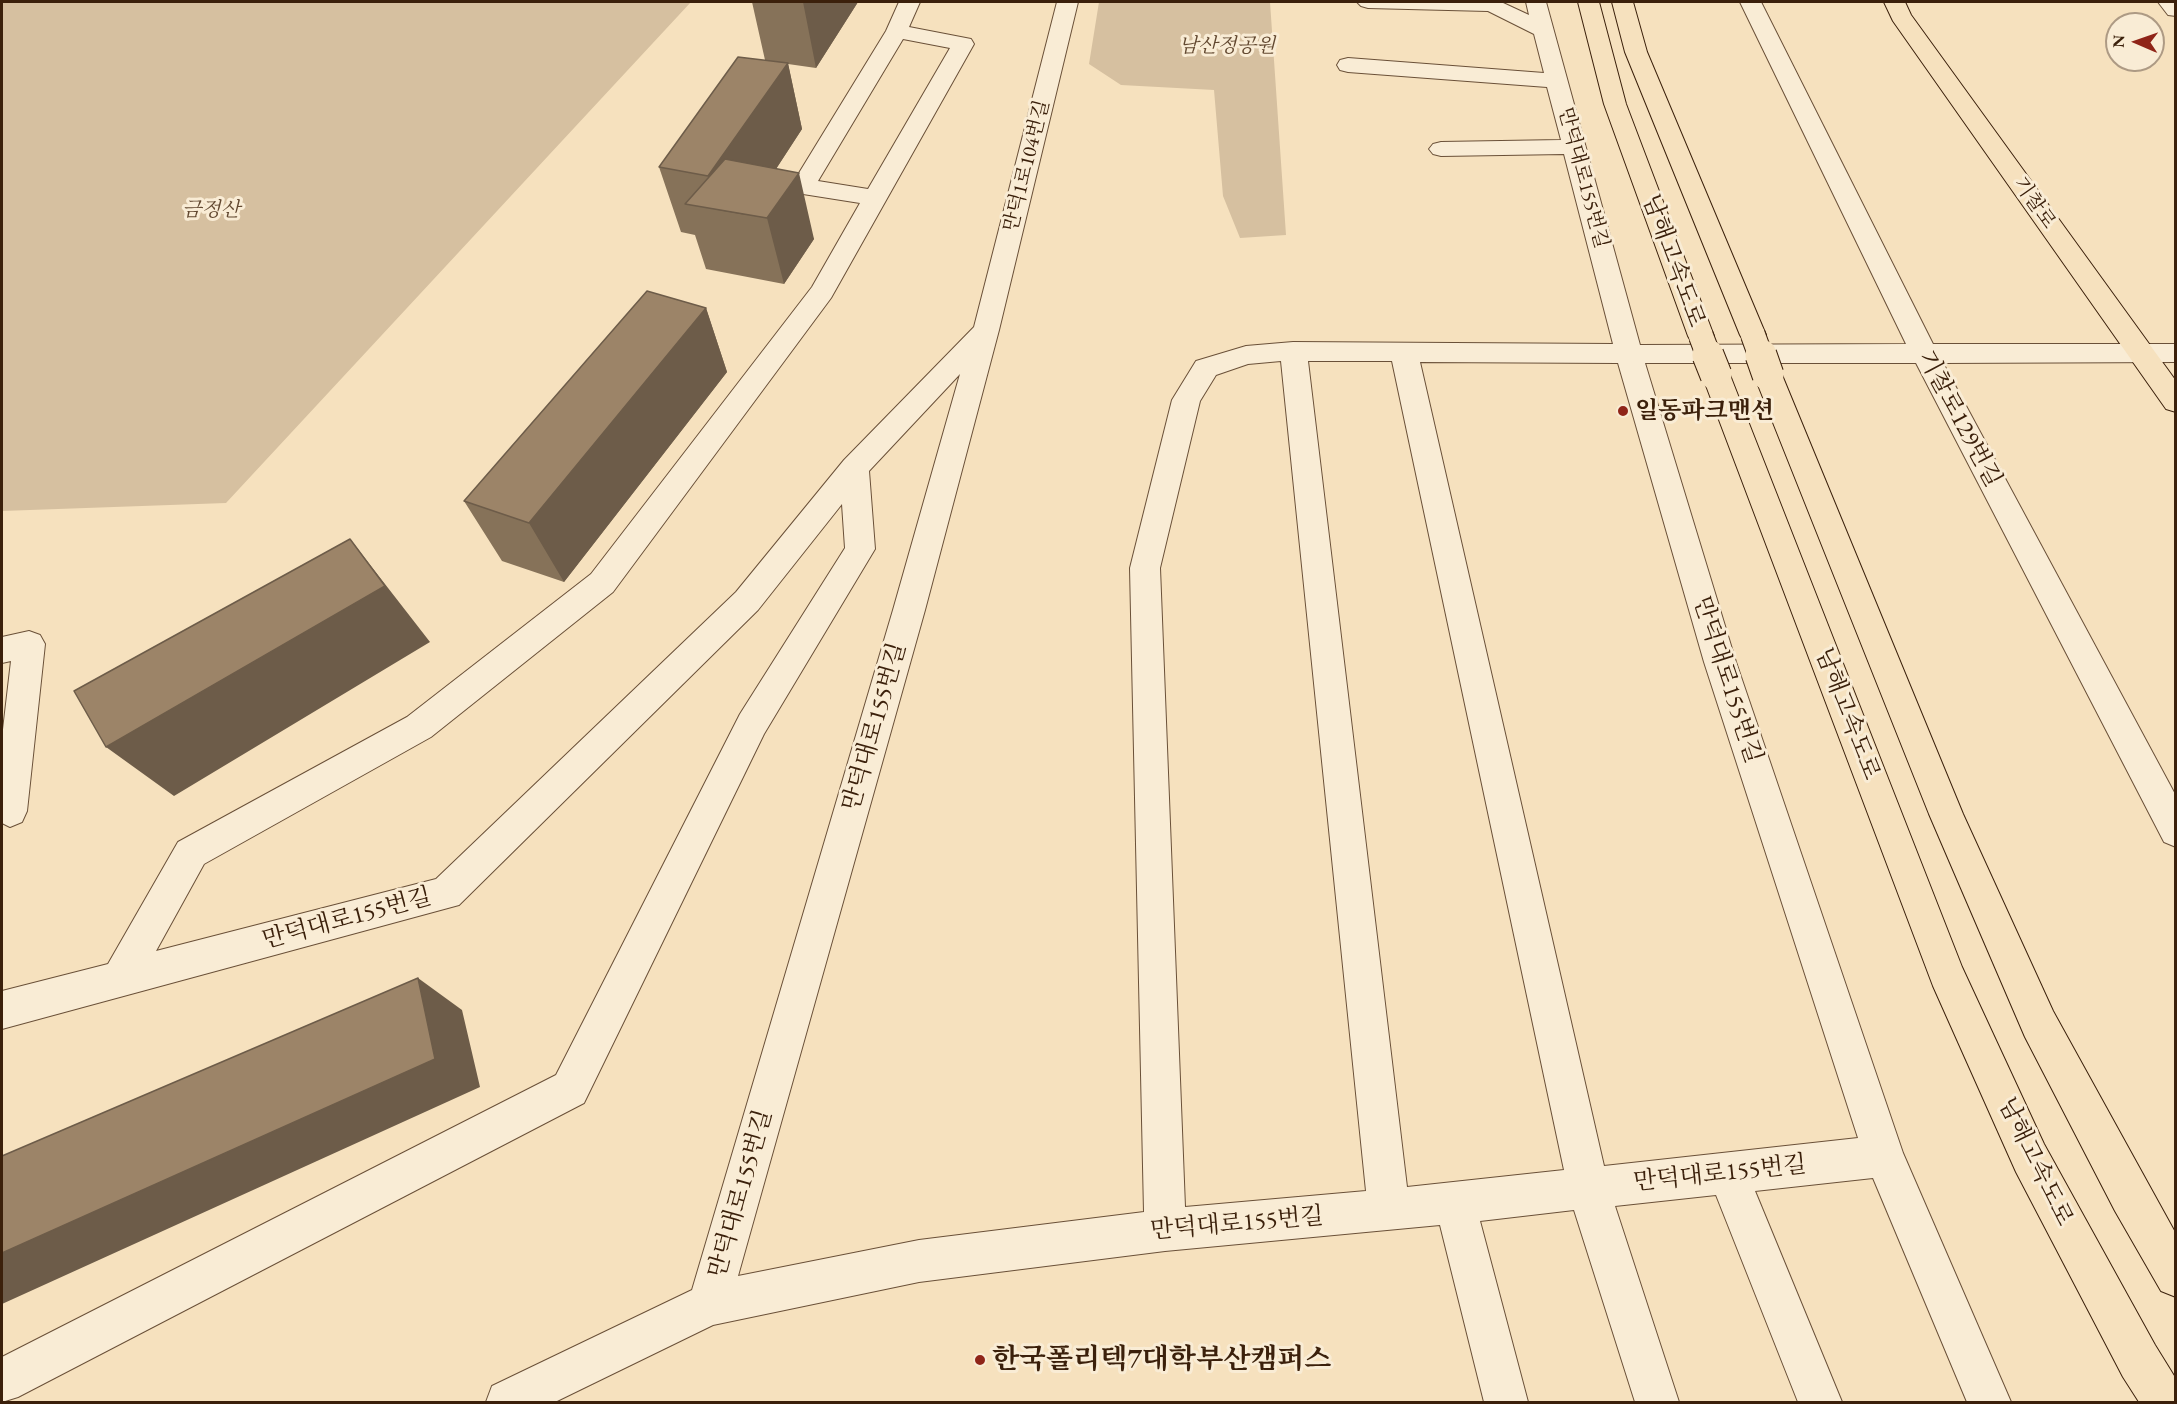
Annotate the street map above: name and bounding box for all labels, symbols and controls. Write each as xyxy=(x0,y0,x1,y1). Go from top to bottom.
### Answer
north arrow xyxy=(2105,12,2165,72)
park label: 남산정공원 xyxy=(1179,35,1275,59)
text: N xyxy=(2108,35,2129,48)
street label: 만덕1로104번길 xyxy=(999,98,1055,234)
street label: 만덕대로155번길 xyxy=(1553,105,1613,251)
street label: 기찰로 xyxy=(2008,172,2060,234)
street label: 남해고속도로 xyxy=(1636,191,1710,331)
park label: 금정산 xyxy=(182,199,240,223)
street label: 기찰로129번길 xyxy=(1911,346,2007,492)
place label: 일동파크맨션 xyxy=(1635,397,1774,425)
marker: 일동파크맨션 xyxy=(1616,404,1630,418)
street label: 만덕대로155번길 xyxy=(1686,593,1768,767)
street label: 만덕대로155번길 xyxy=(837,640,913,814)
street label: 남해고속도로 xyxy=(1809,644,1885,784)
street label: 만덕대로155번길 xyxy=(259,883,435,955)
street label: 남해고속도로 xyxy=(1992,1093,2078,1231)
street label: 만덕대로155번길 xyxy=(703,1107,779,1281)
street label: 만덕대로155번길 xyxy=(1632,1151,1808,1197)
street label: 만덕대로155번길 xyxy=(1149,1202,1325,1246)
place label: 한국폴리텍7대학부산캠퍼스 xyxy=(992,1343,1331,1377)
marker: 한국폴리텍7대학부산캠퍼스 xyxy=(973,1353,987,1367)

